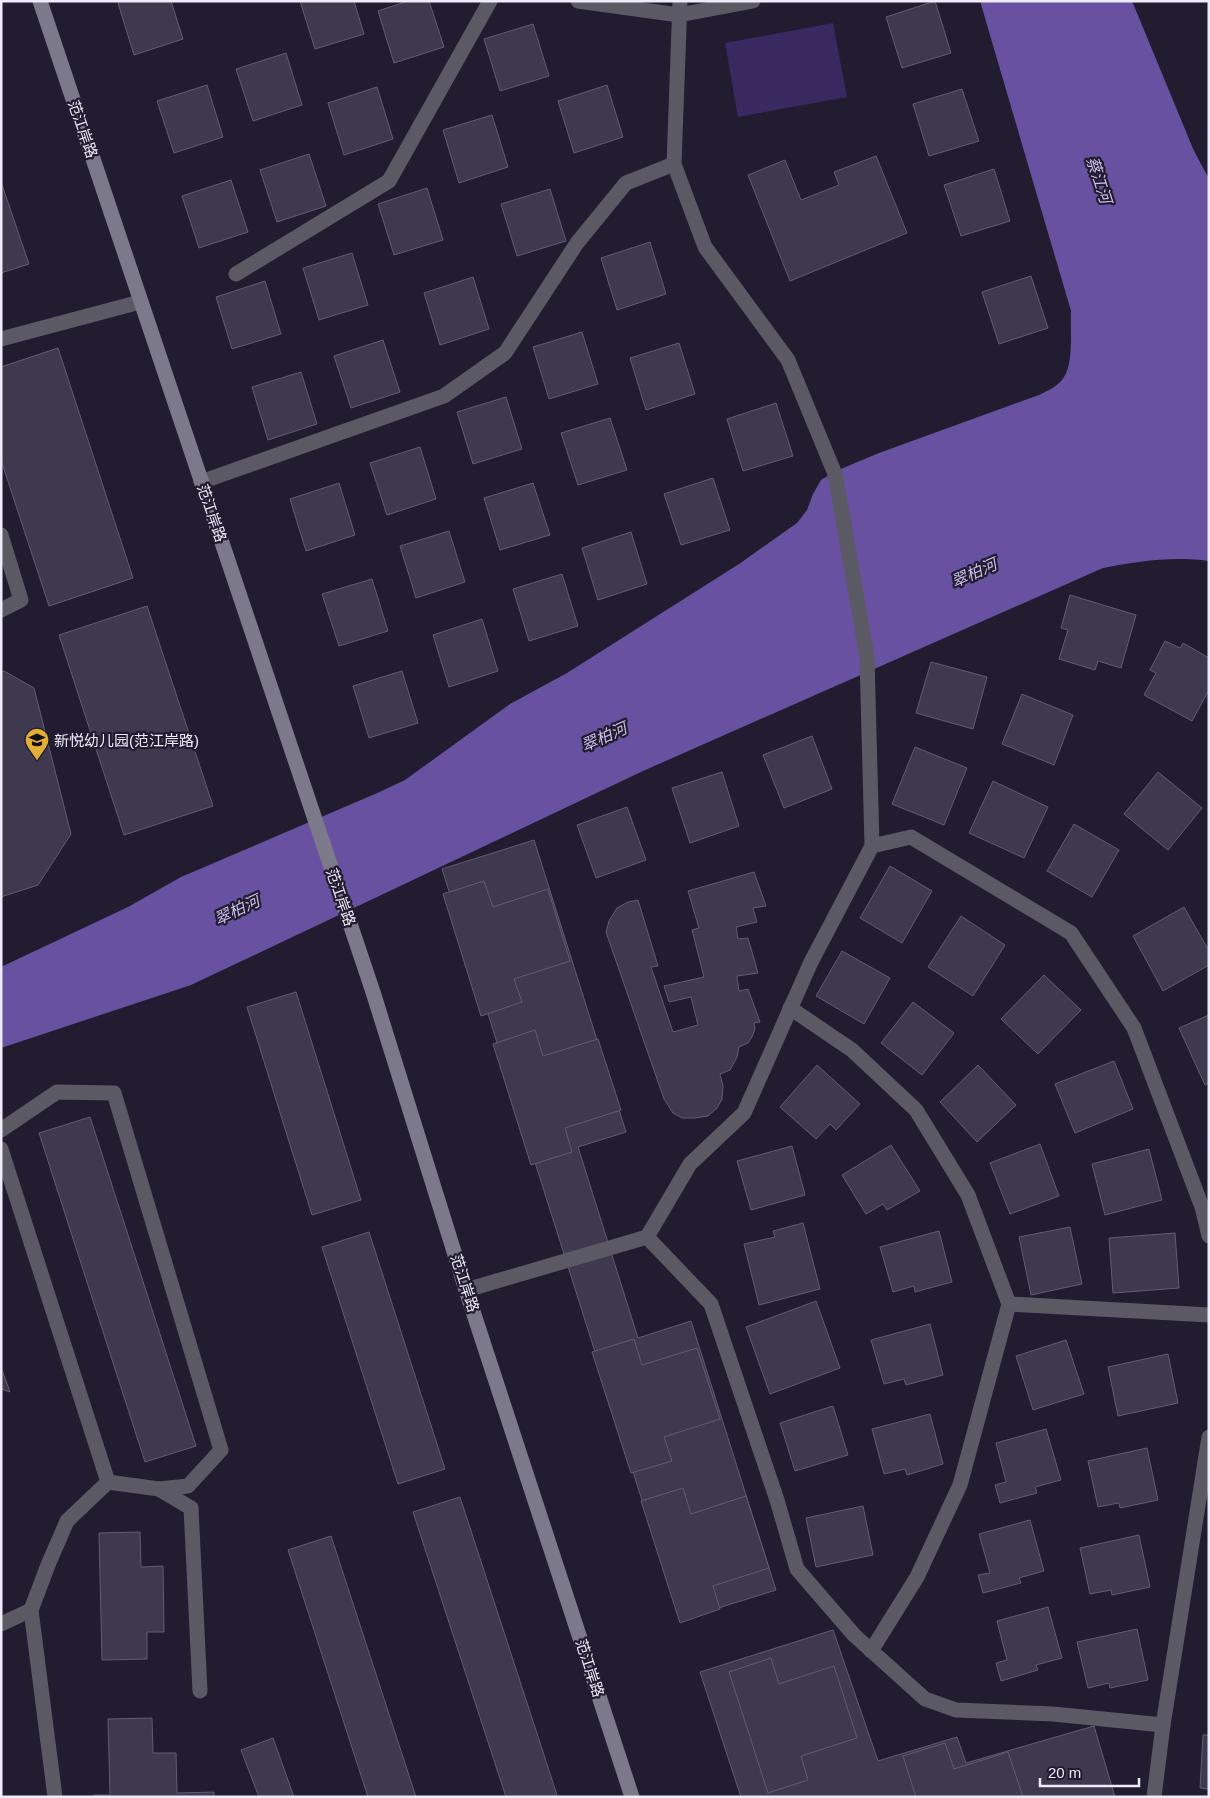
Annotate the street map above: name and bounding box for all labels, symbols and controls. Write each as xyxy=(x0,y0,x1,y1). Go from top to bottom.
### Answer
street label: 范江岸路 xyxy=(65,98,101,160)
water label: 蔡江河 xyxy=(1083,155,1115,208)
street label: 范江岸路 xyxy=(194,482,230,544)
water label: 翠柏河 xyxy=(949,554,1002,591)
water label: 翠柏河 xyxy=(579,718,632,755)
school or university icon: 新悦幼儿园(范江岸路) xyxy=(24,727,50,761)
place label: 新悦幼儿园(范江岸路) xyxy=(54,732,199,749)
street label: 范江岸路 xyxy=(323,866,359,928)
water label: 翠柏河 xyxy=(212,891,265,928)
street label: 范江岸路 xyxy=(448,1252,482,1314)
street label: 范江岸路 xyxy=(573,1637,607,1699)
scale bar xyxy=(1040,1756,1139,1788)
text: 20 m xyxy=(1048,1764,1081,1781)

